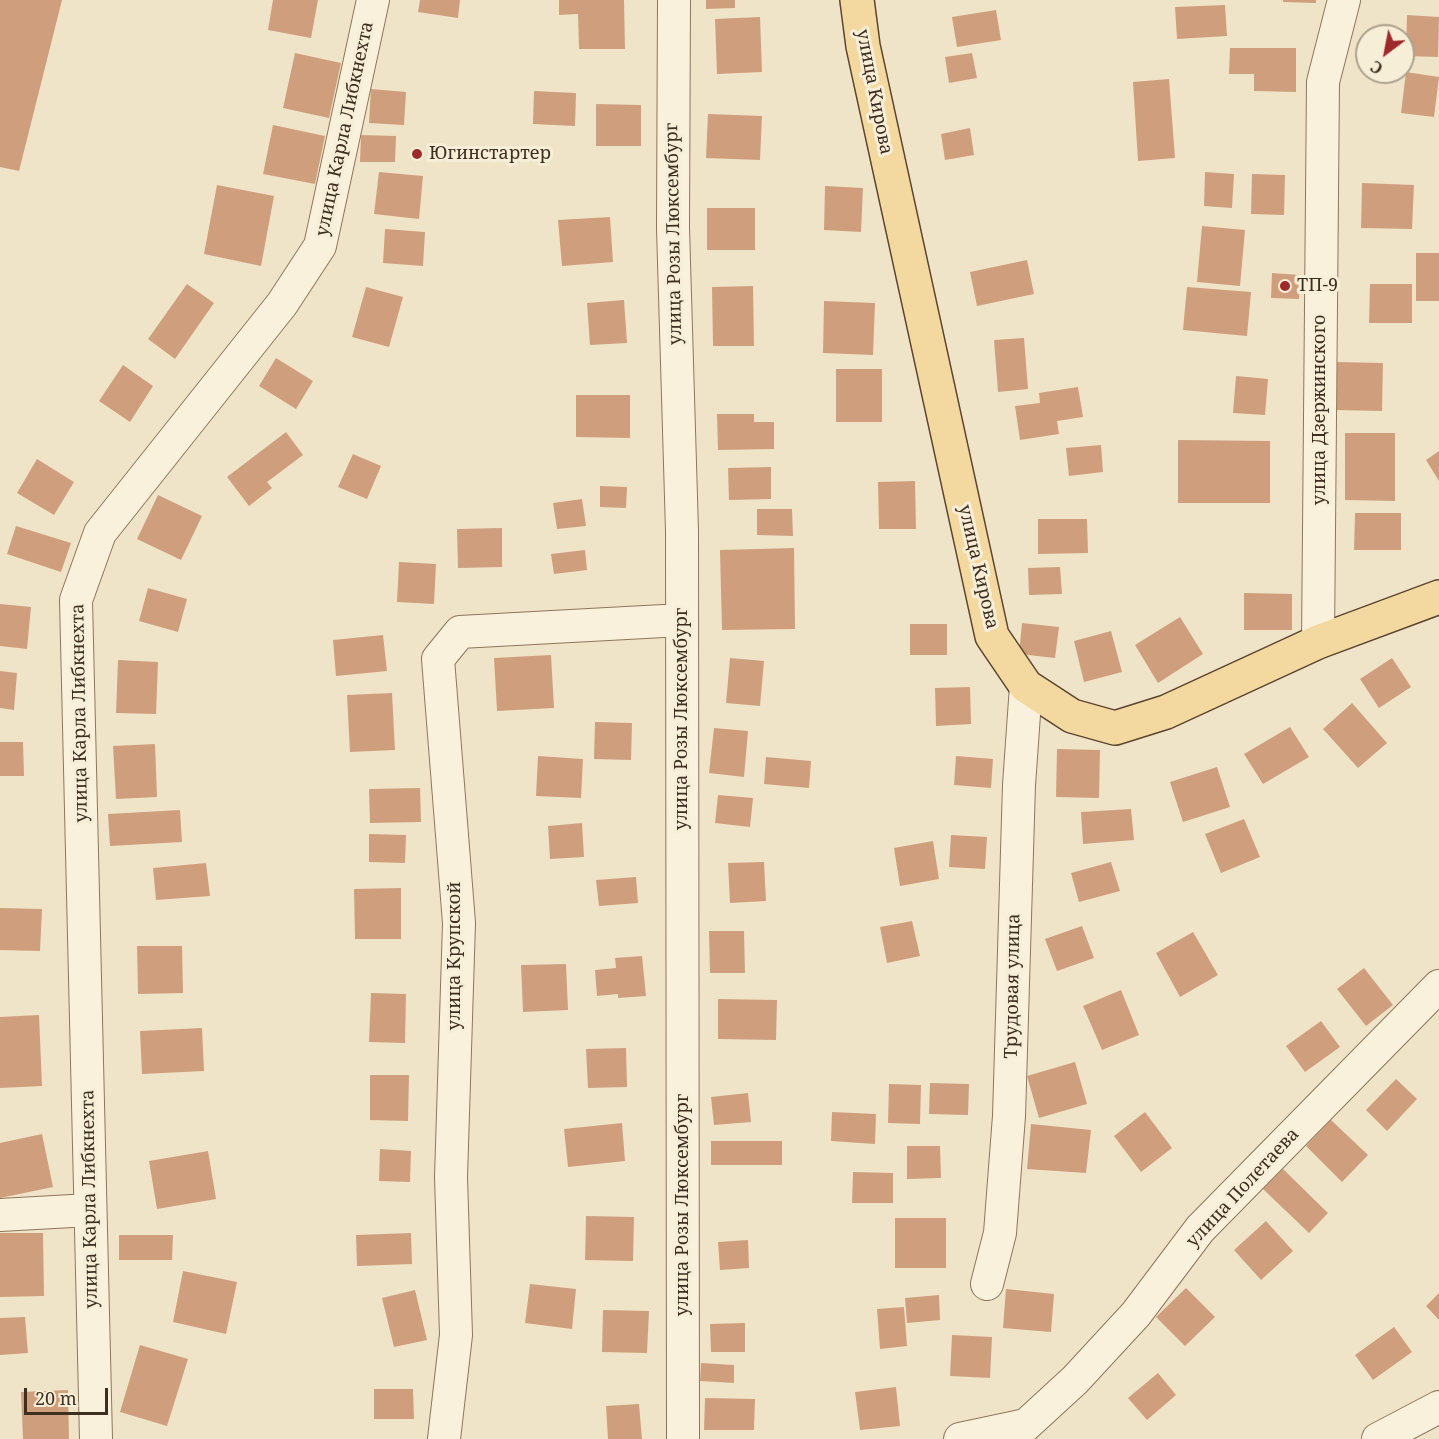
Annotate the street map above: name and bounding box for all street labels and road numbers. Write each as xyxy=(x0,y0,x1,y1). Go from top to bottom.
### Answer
street label: улица Карла Либкнехта xyxy=(312,20,378,238)
street label: улица Кирова xyxy=(851,28,897,156)
street label: улица Розы Люксембург xyxy=(661,123,687,345)
street label: улица Дзержинского xyxy=(1309,315,1331,505)
street label: улица Кирова xyxy=(953,503,1003,631)
street label: улица Карла Либкнехта xyxy=(67,603,93,823)
street label: улица Розы Люксембург xyxy=(671,608,693,830)
street label: улица Крупской xyxy=(444,882,466,1030)
street label: Трудовая улица xyxy=(1001,913,1025,1059)
street label: улица Карла Либкнехта xyxy=(77,1089,103,1309)
street label: улица Розы Люксембург xyxy=(672,1094,694,1316)
street label: улица Полетаева xyxy=(1182,1124,1304,1252)

